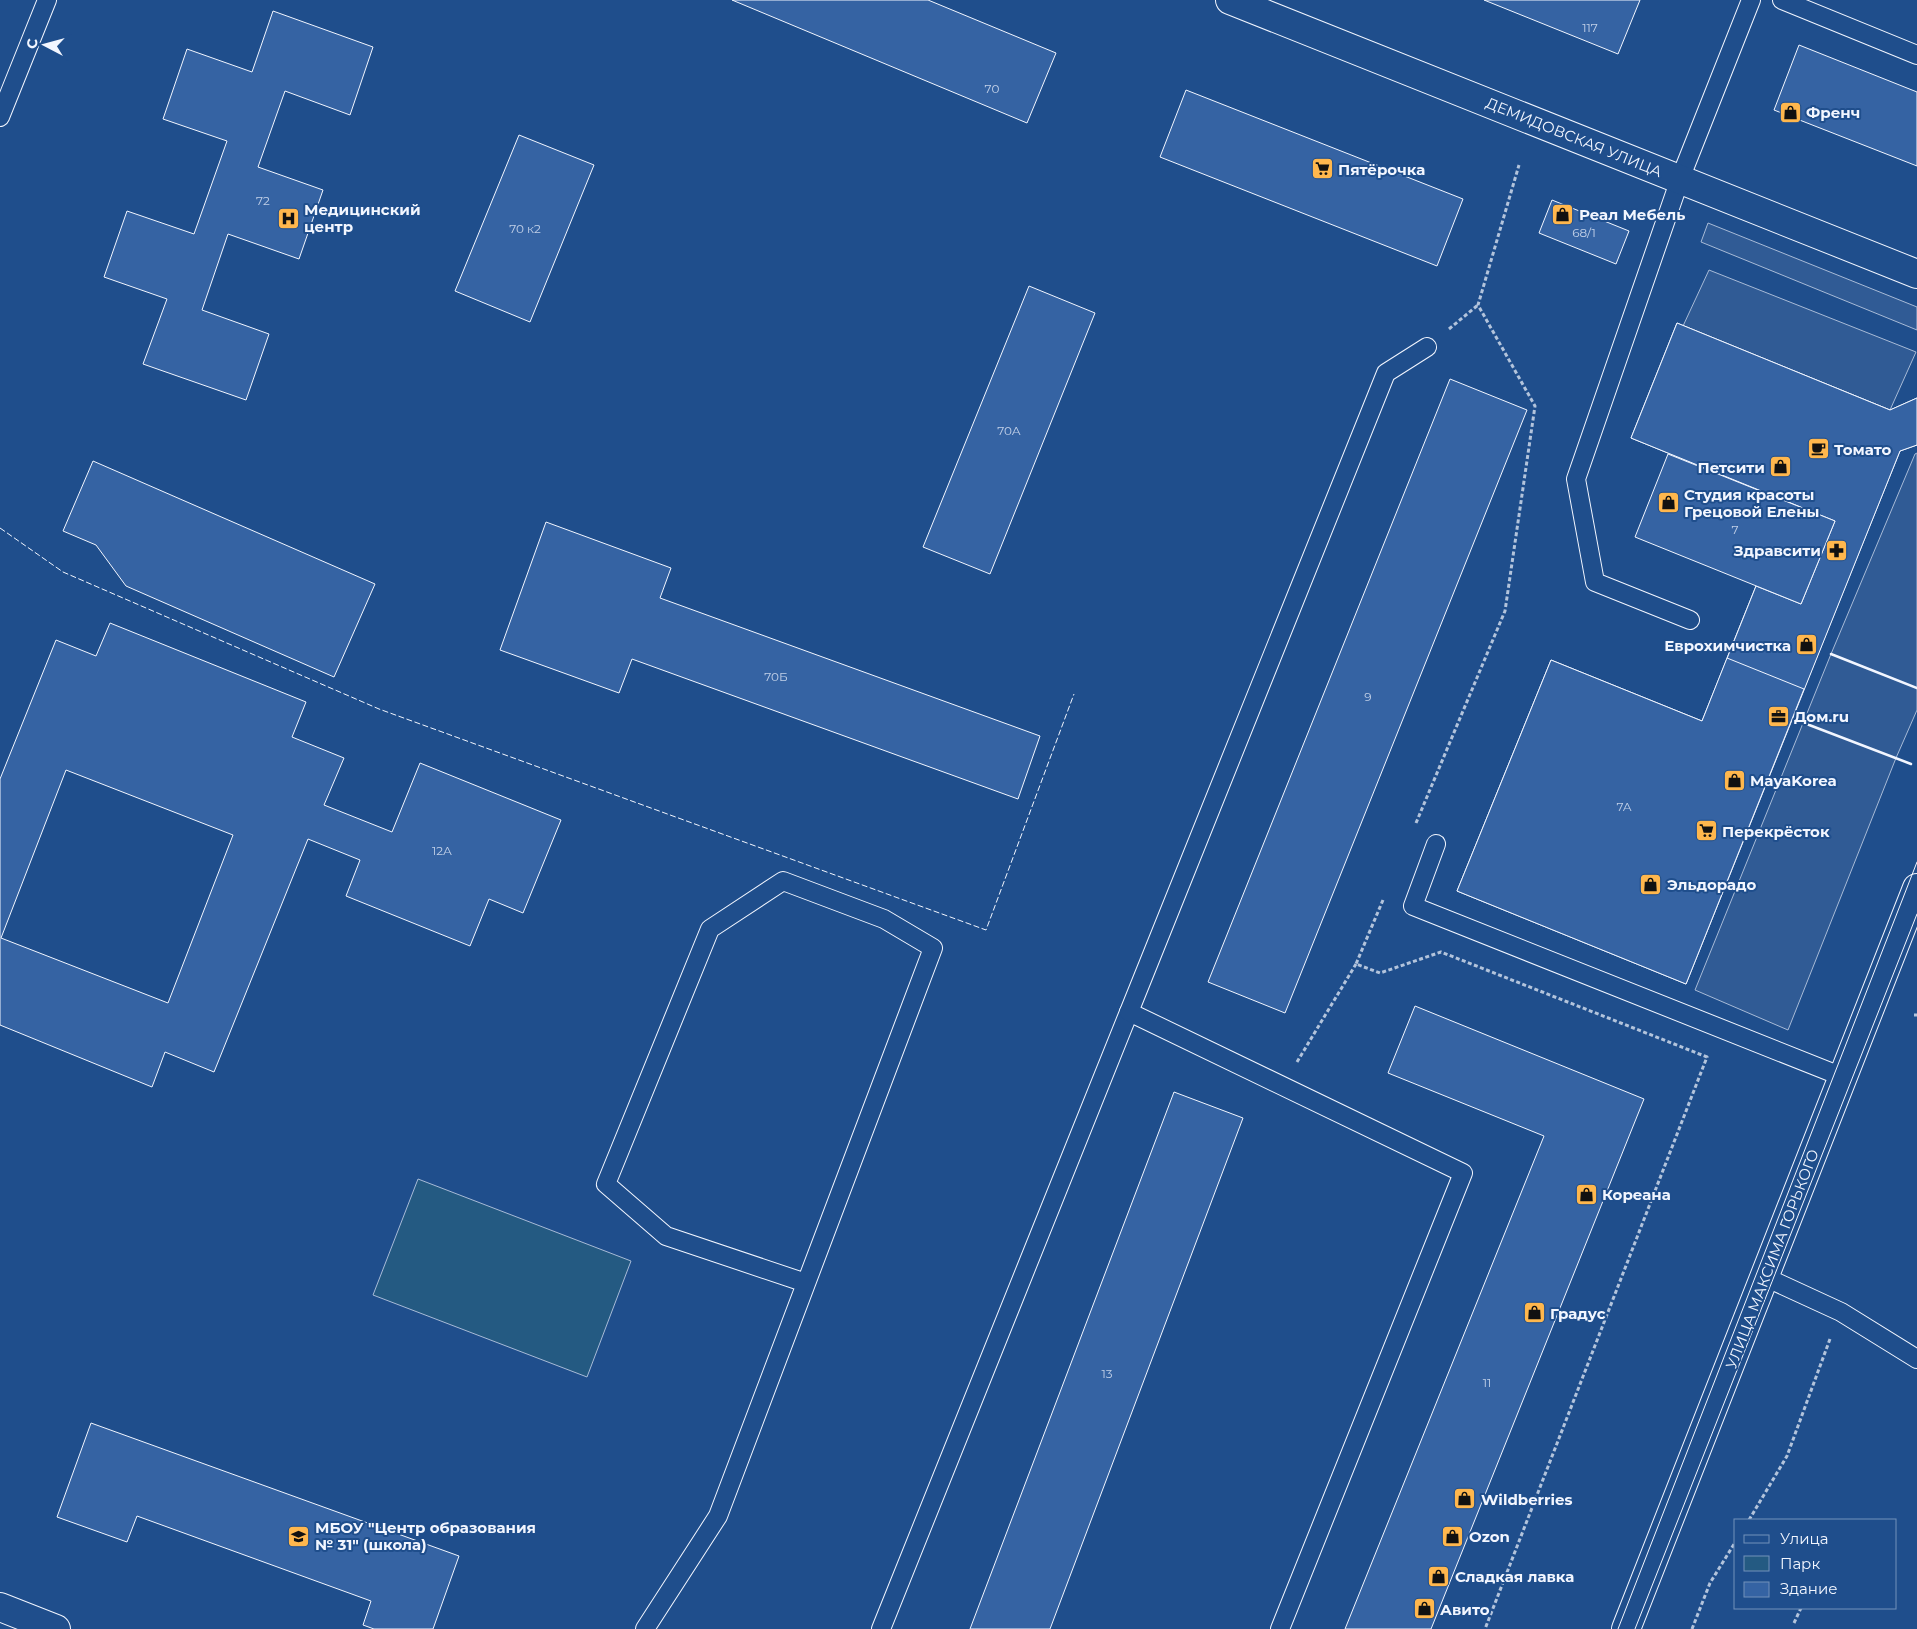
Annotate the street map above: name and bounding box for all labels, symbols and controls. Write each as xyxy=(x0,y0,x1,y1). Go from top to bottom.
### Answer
north arrow xyxy=(20,20,70,70)
house number: 117 xyxy=(1582,20,1598,35)
text: С xyxy=(23,38,42,50)
house number: 70 xyxy=(985,81,999,96)
street label: ДЕМИДОВСКАЯ УЛИЦА xyxy=(1483,93,1665,181)
shop icon: Френч xyxy=(1778,100,1802,124)
place label: Френч xyxy=(1806,103,1860,122)
supermarket icon: Пятёрочка xyxy=(1310,157,1334,181)
place label: Пятёрочка xyxy=(1338,160,1425,179)
house number: 72 xyxy=(256,193,270,208)
place label: Медицинский центр xyxy=(304,200,421,236)
shop icon: Реал Мебель xyxy=(1551,202,1575,226)
place label: Реал Мебель xyxy=(1579,205,1685,224)
hospital icon: Медицинский центр xyxy=(276,206,300,230)
house number: 70 к2 xyxy=(509,221,541,236)
house number: 68/1 xyxy=(1572,225,1596,240)
house number: 70А xyxy=(997,423,1021,438)
cafe icon: Томато xyxy=(1806,437,1830,461)
place label: Томато xyxy=(1834,440,1892,459)
shop icon: Петсити xyxy=(1769,455,1793,479)
place label: Петсити xyxy=(1698,458,1765,477)
place label: Студия красоты Грецовой Елены xyxy=(1684,485,1820,521)
shop icon: Студия красоты Грецовой Елены xyxy=(1656,491,1680,515)
house number: 7 xyxy=(1731,522,1739,537)
pharmacy icon: Здравсити xyxy=(1825,538,1849,562)
place label: Здравсити xyxy=(1733,541,1821,560)
shop icon: Еврохимчистка xyxy=(1795,633,1819,657)
place label: Еврохимчистка xyxy=(1664,636,1791,655)
house number: 70Б xyxy=(764,669,788,684)
house number: 9 xyxy=(1364,689,1372,704)
office icon: Дом.ru xyxy=(1766,704,1790,728)
place label: Дом.ru xyxy=(1794,707,1849,726)
shop icon: MayaKorea xyxy=(1722,768,1746,792)
place label: MayaKorea xyxy=(1750,771,1837,790)
house number: 7А xyxy=(1616,799,1632,814)
supermarket icon: Перекрёсток xyxy=(1694,819,1718,843)
place label: Перекрёсток xyxy=(1722,822,1830,841)
house number: 12А xyxy=(432,843,452,858)
shop icon: Эльдорадо xyxy=(1639,872,1663,896)
place label: Эльдорадо xyxy=(1667,875,1757,894)
street label: УЛИЦА МАКСИМА ГОРЬКОГО xyxy=(1721,1146,1823,1372)
shop icon: Кореана xyxy=(1574,1182,1598,1206)
place label: Кореана xyxy=(1602,1185,1671,1204)
shop icon: Градус xyxy=(1522,1301,1546,1325)
place label: Градус xyxy=(1550,1304,1606,1323)
house number: 13 xyxy=(1101,1366,1113,1381)
house number: 11 xyxy=(1483,1375,1491,1390)
shop icon: Wildberries xyxy=(1453,1487,1477,1511)
place label: Wildberries xyxy=(1481,1490,1572,1509)
place label: МБОУ "Центр образования № 31" (школа) xyxy=(315,1518,536,1554)
legend xyxy=(1734,1519,1897,1609)
school or university icon: МБОУ "Центр образования № 31" (школа) xyxy=(287,1524,311,1548)
shop icon: Ozon xyxy=(1441,1524,1465,1548)
place label: Ozon xyxy=(1469,1527,1510,1546)
text: Улица xyxy=(1780,1529,1828,1548)
text: Парк xyxy=(1780,1554,1820,1573)
shop icon: Сладкая лавка xyxy=(1427,1564,1451,1588)
place label: Сладкая лавка xyxy=(1455,1567,1574,1586)
text: Здание xyxy=(1780,1579,1838,1598)
shop icon: Авито xyxy=(1412,1597,1436,1621)
place label: Авито xyxy=(1440,1600,1490,1619)

